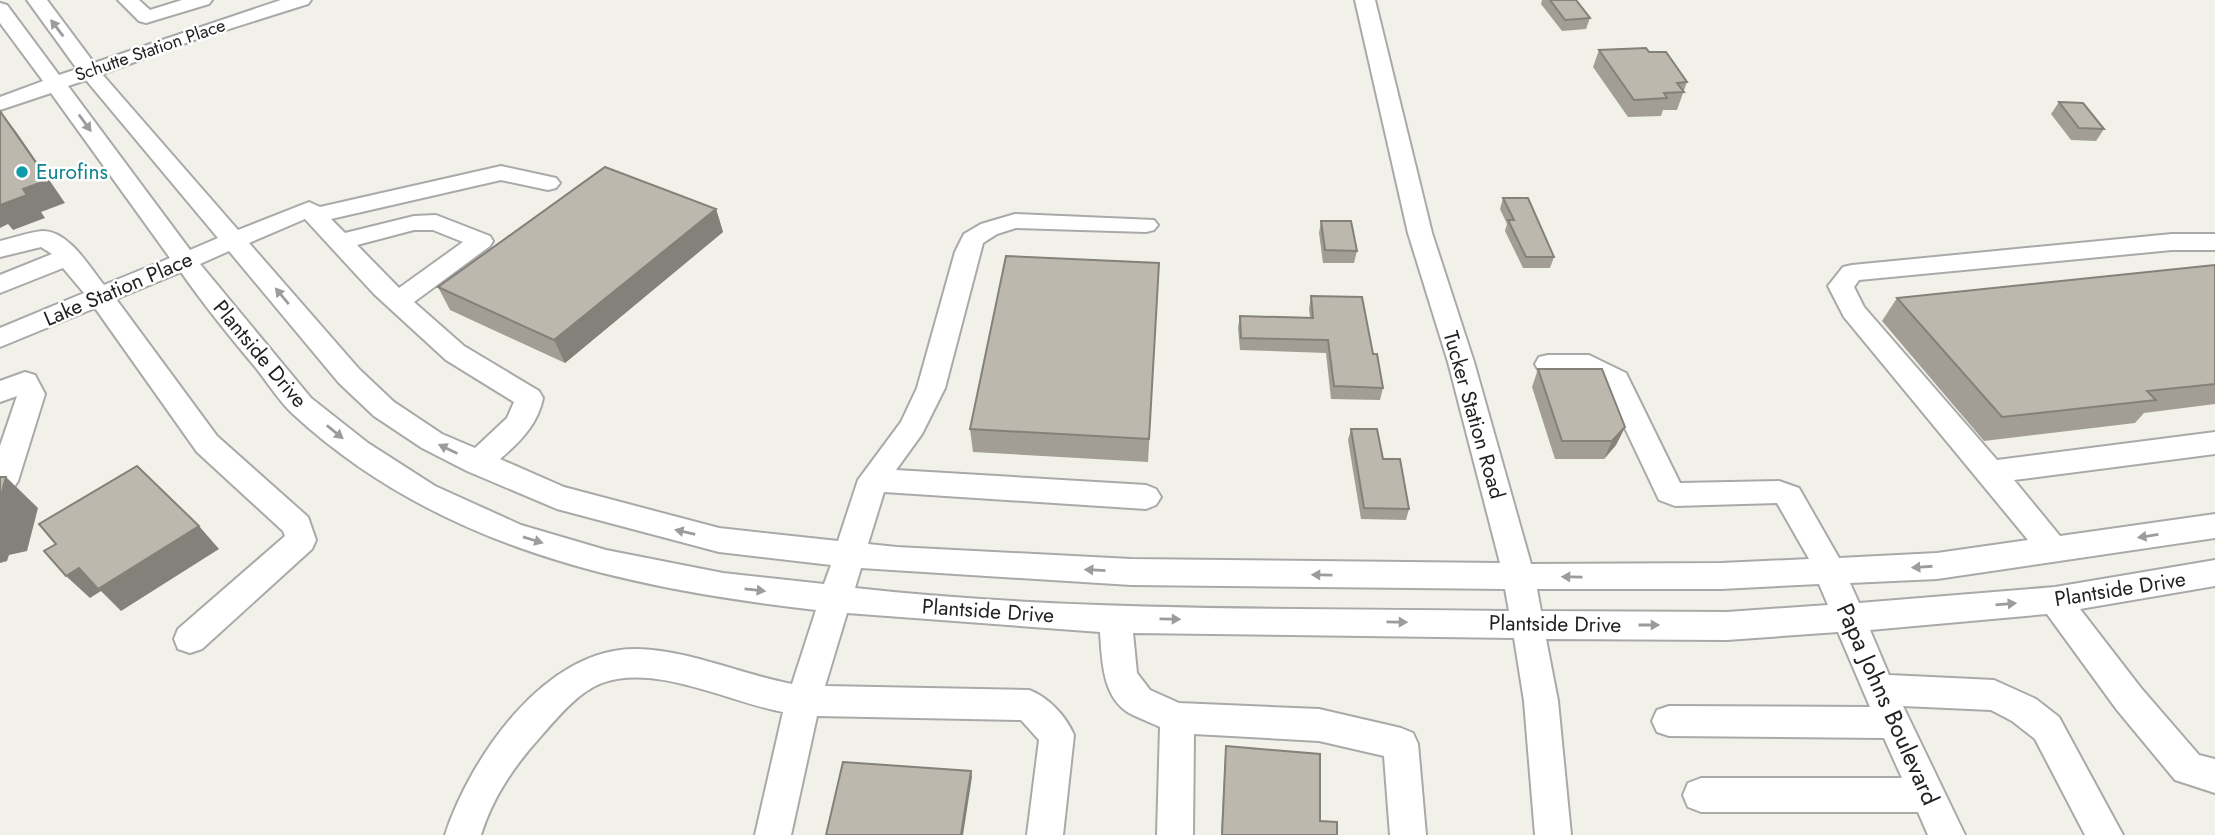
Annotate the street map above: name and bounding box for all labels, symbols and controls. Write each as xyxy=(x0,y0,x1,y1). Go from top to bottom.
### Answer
street label: Schutte Station Place xyxy=(71,12,229,88)
one-way arrow xyxy=(51,19,65,37)
one-way arrow xyxy=(77,114,91,132)
place label: Eurofins xyxy=(36,157,108,187)
marker: Eurofins xyxy=(14,164,30,180)
street label: Lake Station Place xyxy=(39,244,197,334)
one-way arrow xyxy=(274,287,290,305)
street label: Plantside Drive xyxy=(206,294,314,414)
street label: Tucker Station Road xyxy=(1436,327,1512,503)
one-way arrow xyxy=(326,424,343,439)
one-way arrow xyxy=(438,443,458,454)
one-way arrow xyxy=(674,526,696,537)
one-way arrow xyxy=(2136,531,2158,542)
one-way arrow xyxy=(523,536,544,546)
one-way arrow xyxy=(1911,562,1933,573)
one-way arrow xyxy=(1083,564,1105,575)
street label: Plantside Drive xyxy=(2052,564,2188,614)
one-way arrow xyxy=(1311,569,1333,580)
one-way arrow xyxy=(1561,571,1583,583)
one-way arrow xyxy=(744,584,766,595)
street label: Plantside Drive xyxy=(921,591,1055,631)
street label: Papa Johns Boulevard xyxy=(1828,597,1948,811)
one-way arrow xyxy=(1995,598,2017,609)
street label: Plantside Drive xyxy=(1489,608,1622,640)
one-way arrow xyxy=(1159,613,1181,625)
one-way arrow xyxy=(1386,616,1408,628)
one-way arrow xyxy=(1638,619,1660,631)

